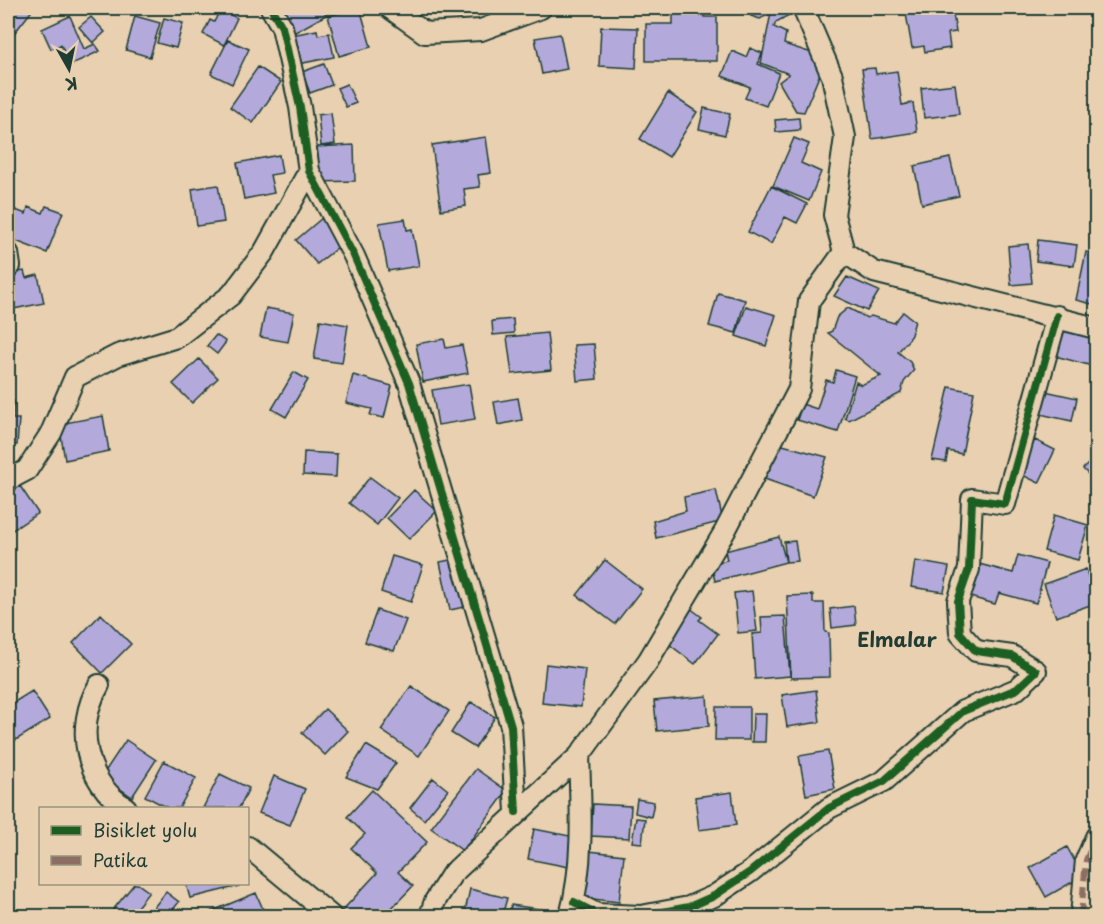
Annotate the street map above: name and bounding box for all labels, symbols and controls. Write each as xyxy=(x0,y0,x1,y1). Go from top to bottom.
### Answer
north arrow xyxy=(39,39,99,99)
text: K xyxy=(64,72,79,98)
district label: Elmalar xyxy=(857,624,938,654)
legend xyxy=(39,807,249,885)
text: Bisiklet yolu xyxy=(93,816,197,843)
text: Patika xyxy=(93,846,148,873)

